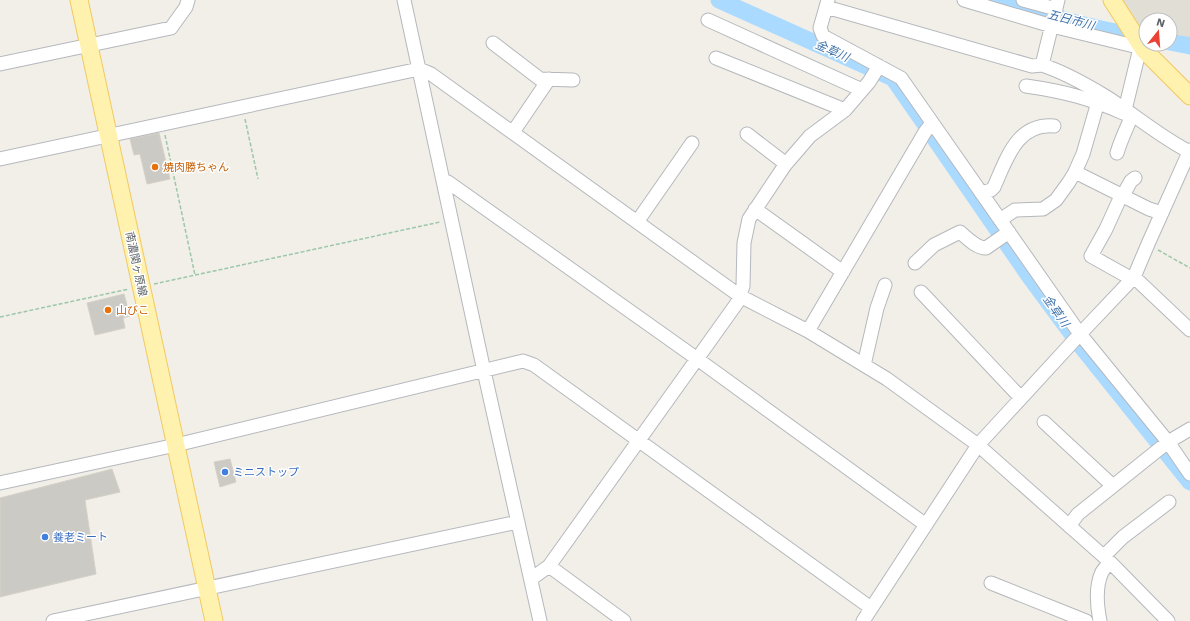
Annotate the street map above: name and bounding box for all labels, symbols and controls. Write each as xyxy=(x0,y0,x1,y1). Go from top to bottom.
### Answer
water label: 五日市川 xyxy=(1046,7,1098,33)
north arrow xyxy=(1138,12,1178,52)
text: N xyxy=(1155,16,1167,30)
water label: 金草川 xyxy=(813,37,853,66)
place label: 焼肉勝ちゃん xyxy=(163,161,229,174)
marker: 焼肉勝ちゃん xyxy=(150,162,160,172)
street label: 南濃関ヶ原線 xyxy=(123,230,149,298)
water label: 金草川 xyxy=(1040,292,1073,331)
place label: 山びこ xyxy=(116,304,149,317)
marker: 山びこ xyxy=(103,305,113,315)
place label: ミニストップ xyxy=(233,466,299,479)
marker: ミニストップ xyxy=(220,467,230,477)
place label: 養老ミート xyxy=(53,531,108,544)
marker: 養老ミート xyxy=(40,532,50,542)

